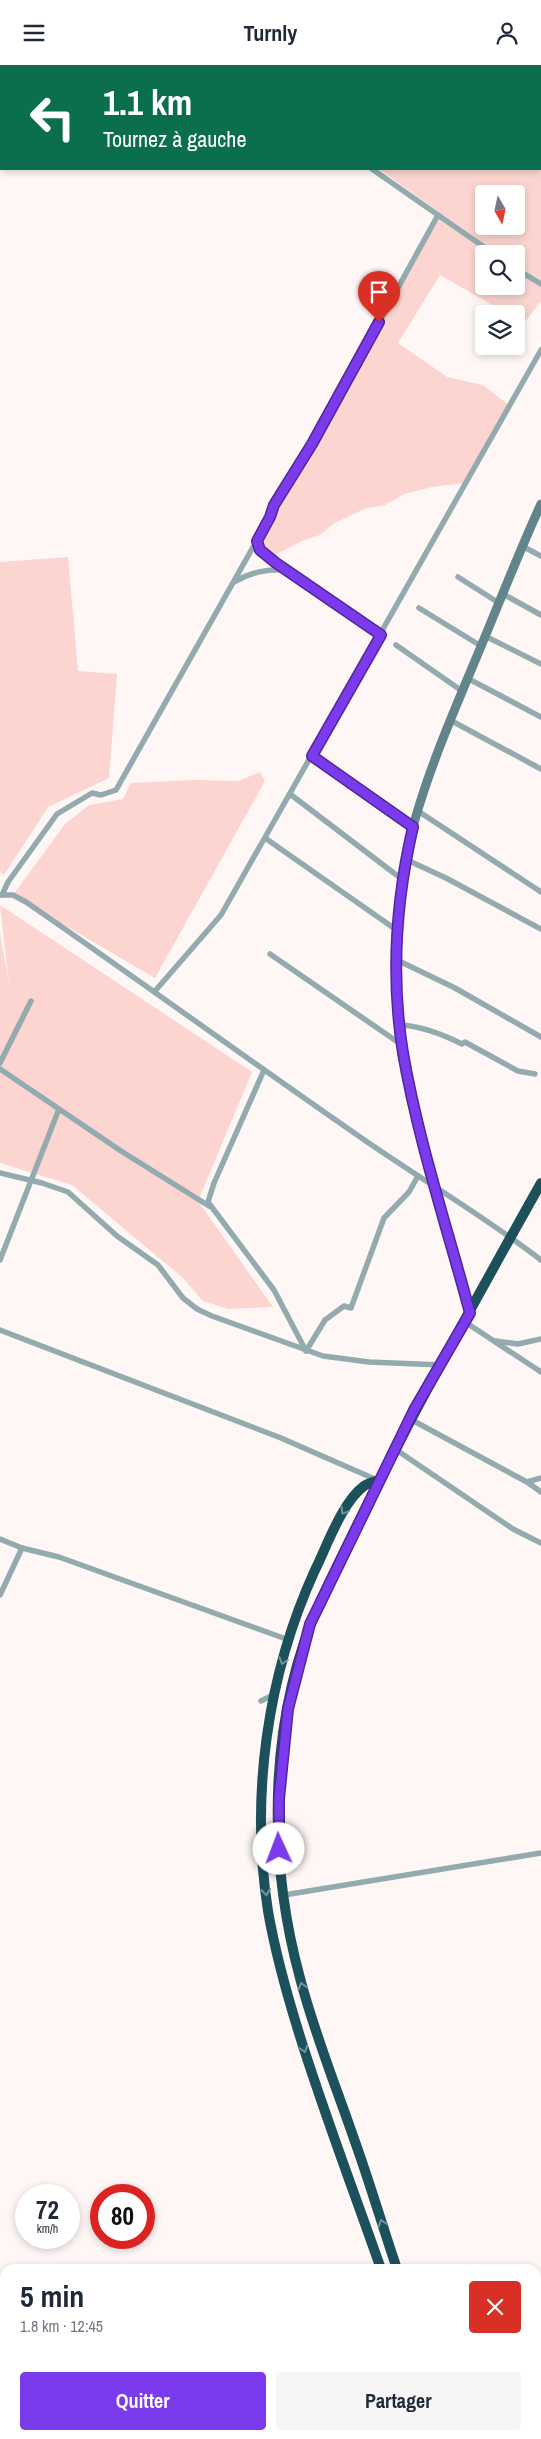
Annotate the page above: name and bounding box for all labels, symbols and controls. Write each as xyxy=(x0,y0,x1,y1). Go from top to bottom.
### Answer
text: Turnly xyxy=(244,18,297,48)
icon: menu xyxy=(20,19,48,47)
icon: person xyxy=(493,19,521,47)
text: 1.1 km xyxy=(103,79,192,126)
icon: left xyxy=(20,85,85,150)
text: Tournez à gauche xyxy=(103,124,246,154)
north arrow xyxy=(475,185,525,235)
map controls xyxy=(475,185,525,355)
button: search xyxy=(475,245,525,295)
pin xyxy=(358,271,400,322)
icon: arrive xyxy=(365,278,393,306)
button: layers xyxy=(475,305,525,355)
one-way arrow xyxy=(341,1506,350,1515)
one-way arrow xyxy=(278,1657,288,1665)
position arrow xyxy=(252,1822,304,1874)
one-way arrow xyxy=(260,1888,271,1896)
one-way arrow xyxy=(298,1982,308,1990)
one-way arrow xyxy=(299,2045,309,2053)
speed limit sign: 80 xyxy=(90,2184,155,2249)
text: 72 xyxy=(36,2193,59,2227)
one-way arrow xyxy=(378,2219,388,2227)
text: km/h xyxy=(37,2221,58,2237)
text: 5 min xyxy=(20,2276,84,2316)
button: close xyxy=(469,2281,521,2333)
text: 1.8 km · 12:45 xyxy=(20,2315,103,2337)
button: Quitter xyxy=(20,2372,266,2430)
button: Partager xyxy=(276,2372,521,2430)

